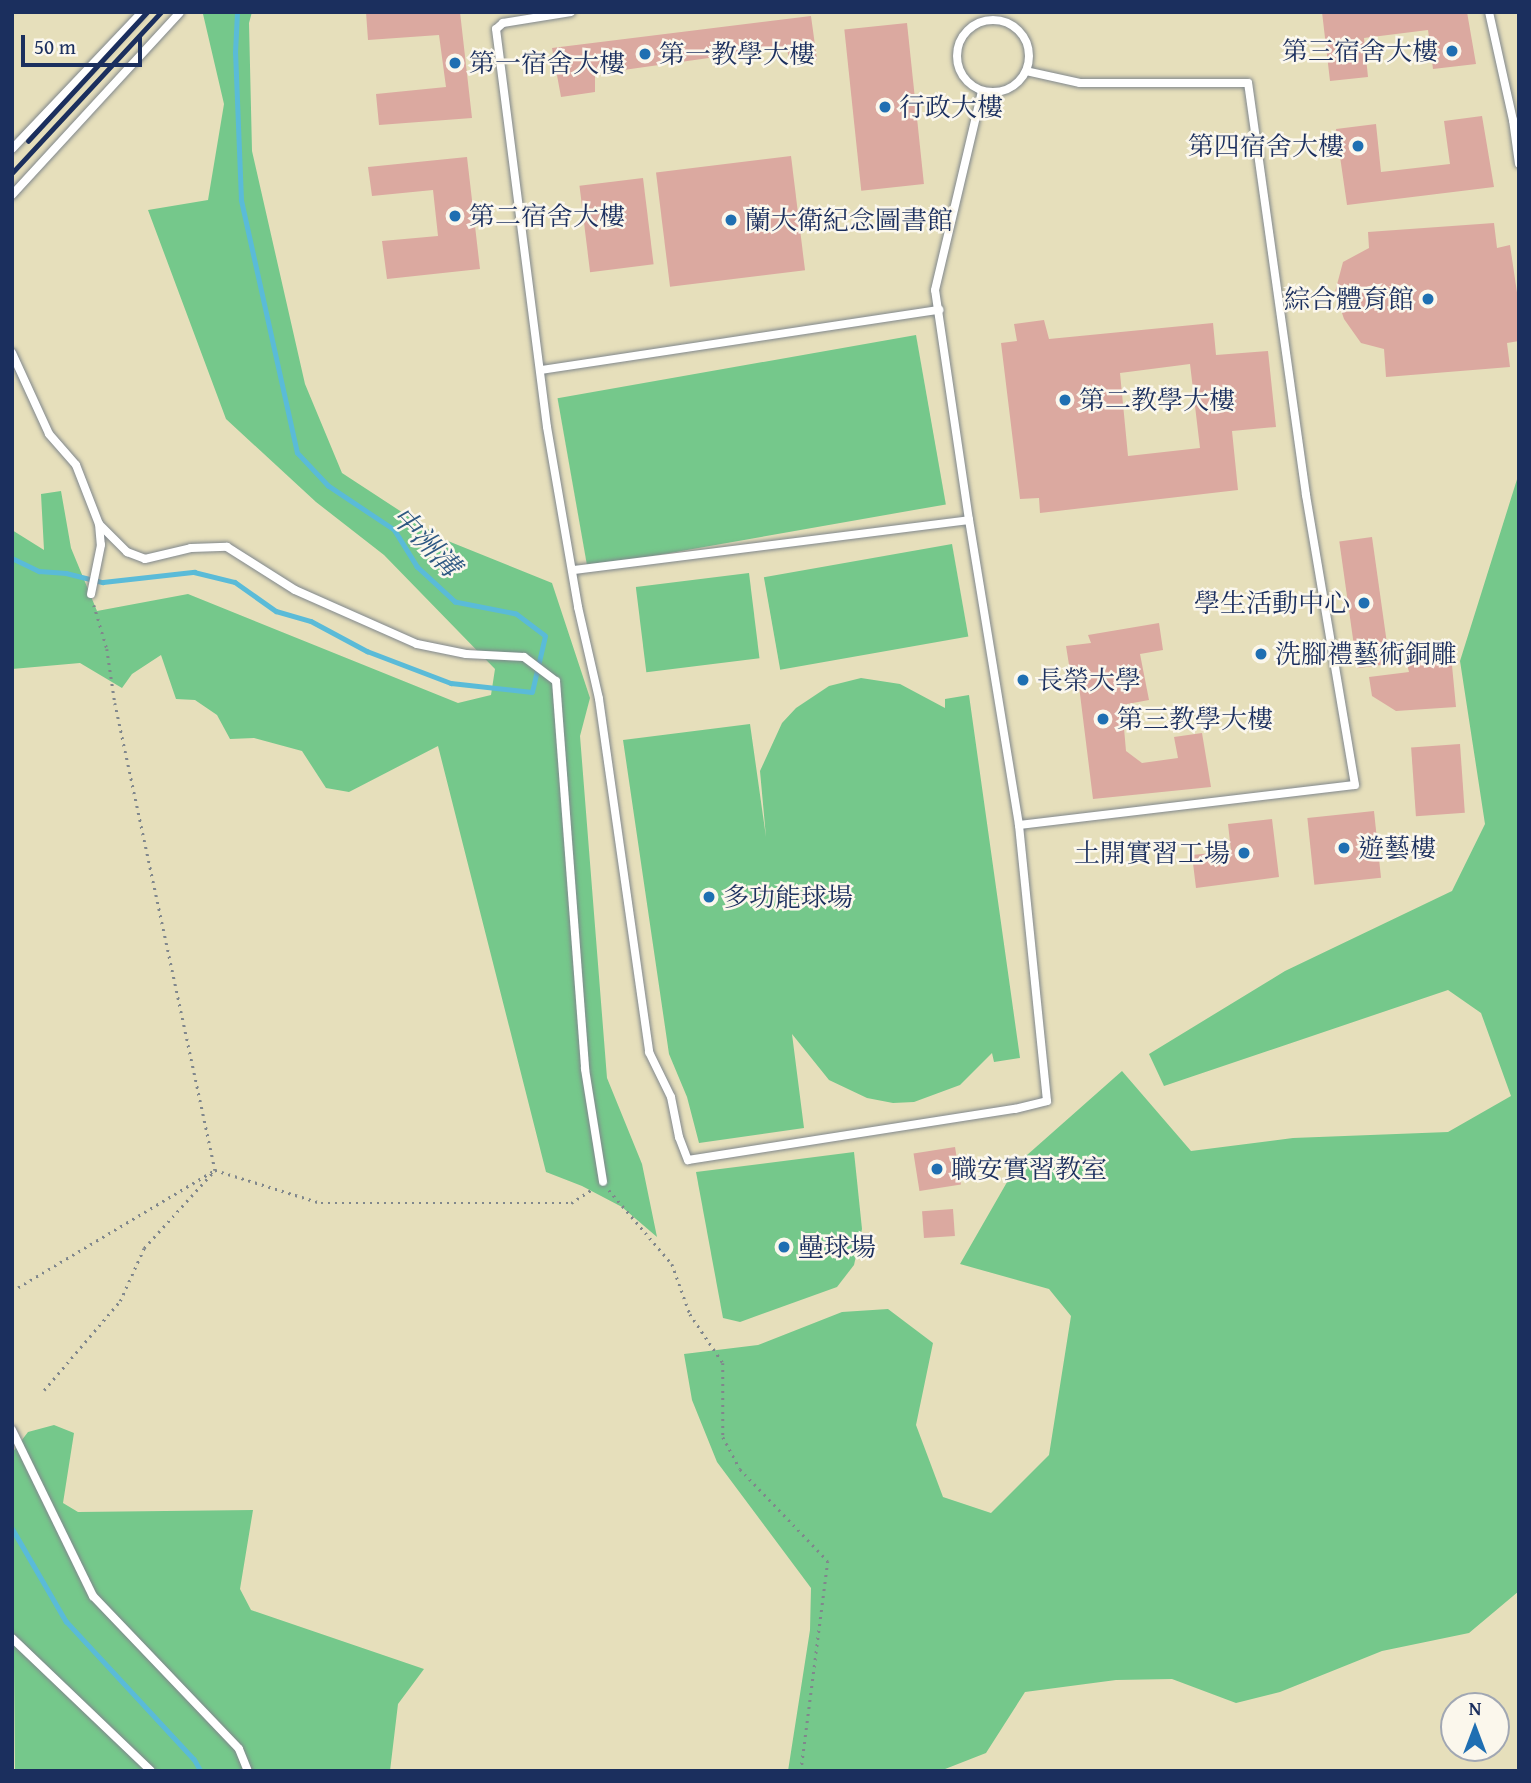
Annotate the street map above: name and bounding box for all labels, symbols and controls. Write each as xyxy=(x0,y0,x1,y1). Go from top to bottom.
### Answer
scale bar xyxy=(24,21,145,65)
text: 50 m xyxy=(34,31,76,62)
place label: 第三宿舍大樓 xyxy=(1282,35,1438,67)
place label: 第一教學大樓 xyxy=(659,38,815,70)
marker: 第三宿舍大樓 xyxy=(1444,43,1460,59)
marker: 第一教學大樓 xyxy=(637,46,653,62)
place label: 第一宿舍大樓 xyxy=(469,47,625,79)
marker: 第一宿舍大樓 xyxy=(447,55,463,71)
place label: 行政大樓 xyxy=(899,91,1003,123)
marker: 行政大樓 xyxy=(877,99,893,115)
place label: 第四宿舍大樓 xyxy=(1188,130,1344,162)
marker: 第四宿舍大樓 xyxy=(1350,138,1366,154)
place label: 第二宿舍大樓 xyxy=(469,200,625,232)
place label: 蘭大衛紀念圖書館 xyxy=(745,204,953,236)
marker: 第二宿舍大樓 xyxy=(447,208,463,224)
marker: 蘭大衛紀念圖書館 xyxy=(723,212,739,228)
place label: 綜合體育館 xyxy=(1284,283,1414,315)
marker: 綜合體育館 xyxy=(1420,291,1436,307)
place label: 第二教學大樓 xyxy=(1079,384,1235,416)
marker: 第二教學大樓 xyxy=(1057,392,1073,408)
water label: 中洲溝 xyxy=(385,499,467,583)
place label: 學生活動中心 xyxy=(1194,587,1350,619)
marker: 學生活動中心 xyxy=(1356,595,1372,611)
place label: 洗腳禮藝術銅雕 xyxy=(1275,638,1457,670)
marker: 洗腳禮藝術銅雕 xyxy=(1253,646,1269,662)
place label: 長榮大學 xyxy=(1037,664,1141,696)
marker: 長榮大學 xyxy=(1015,672,1031,688)
place label: 第三教學大樓 xyxy=(1117,703,1273,735)
marker: 第三教學大樓 xyxy=(1095,711,1111,727)
place label: 遊藝樓 xyxy=(1358,832,1436,864)
place label: 土開實習工場 xyxy=(1074,837,1230,869)
marker: 遊藝樓 xyxy=(1336,840,1352,856)
marker: 土開實習工場 xyxy=(1236,845,1252,861)
place label: 多功能球場 xyxy=(723,881,853,913)
marker: 多功能球場 xyxy=(701,889,717,905)
place label: 職安實習教室 xyxy=(951,1153,1107,1185)
marker: 職安實習教室 xyxy=(929,1161,945,1177)
place label: 壘球場 xyxy=(798,1231,876,1263)
marker: 壘球場 xyxy=(776,1239,792,1255)
north arrow xyxy=(1440,1692,1510,1762)
text: N xyxy=(1469,1694,1481,1722)

